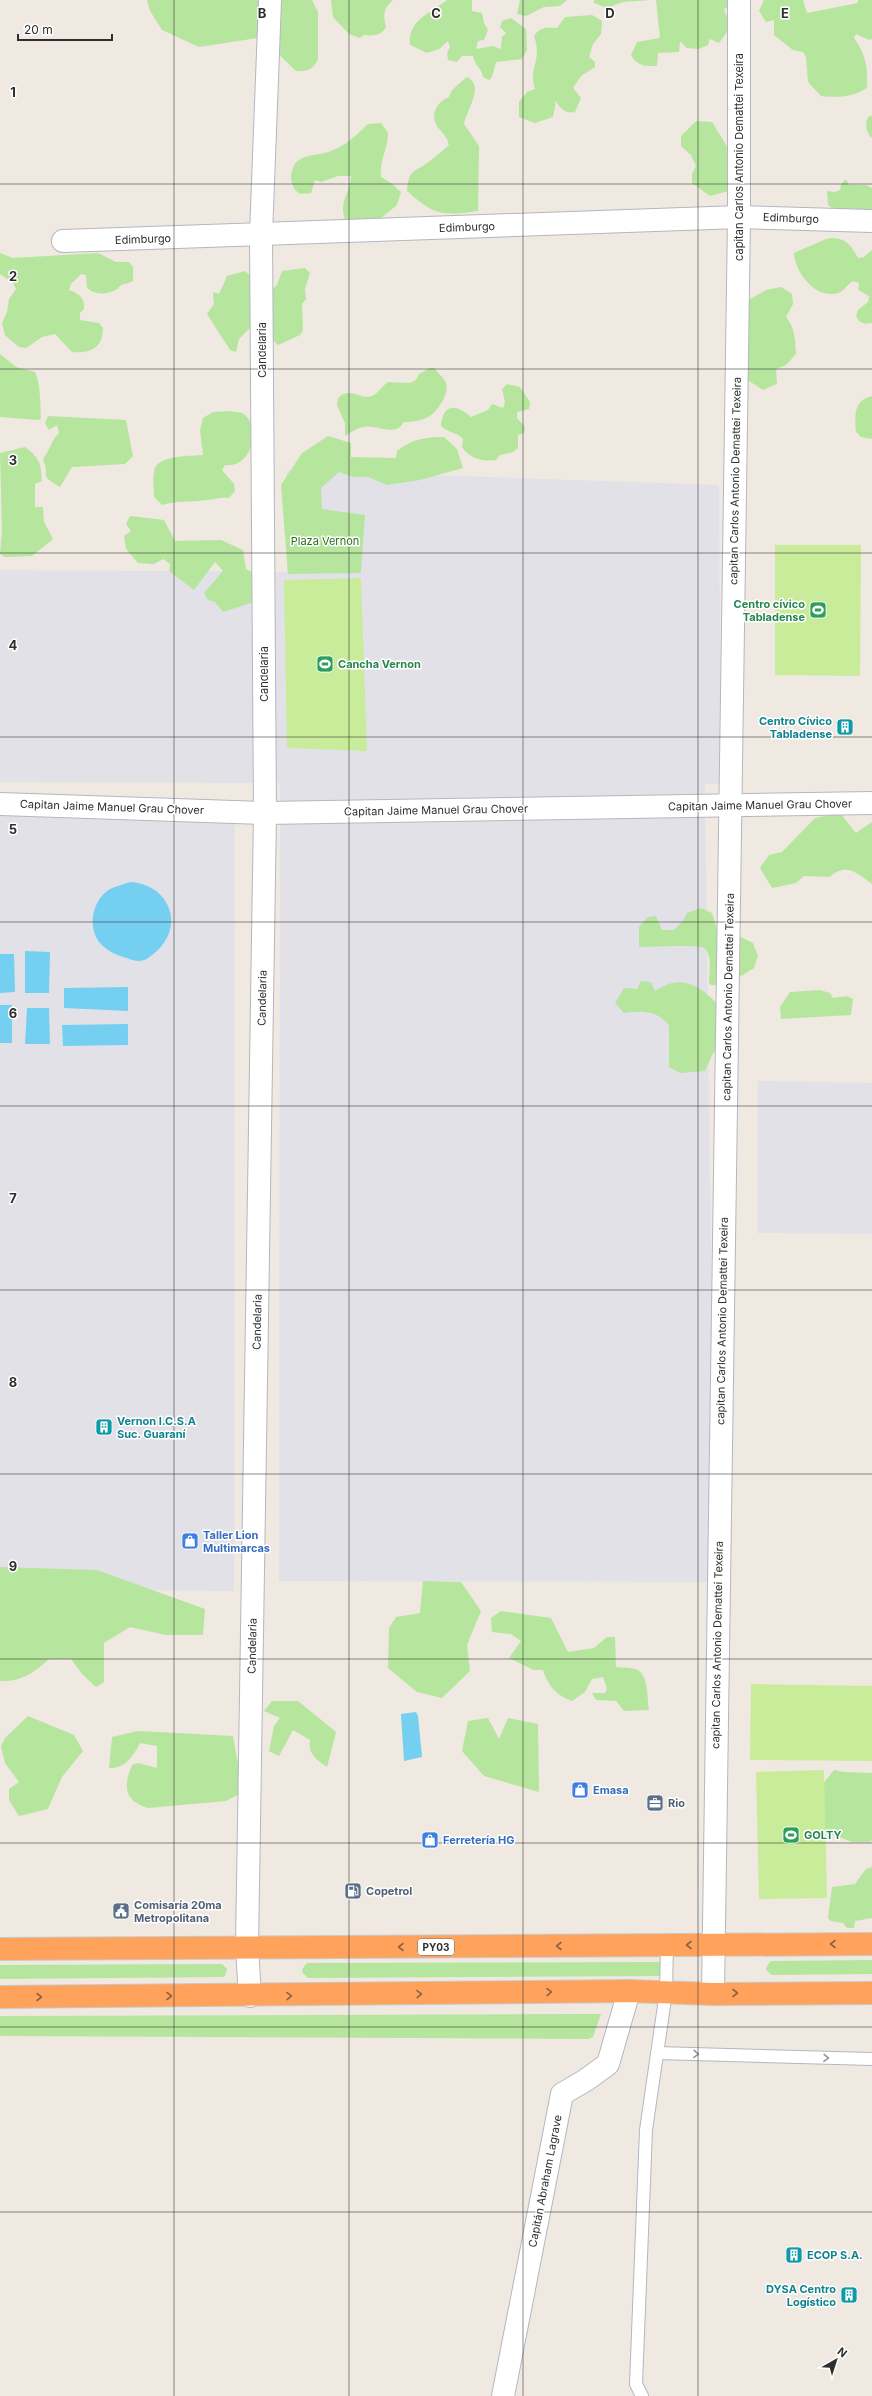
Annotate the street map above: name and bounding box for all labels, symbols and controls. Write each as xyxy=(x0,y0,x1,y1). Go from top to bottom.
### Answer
text: B xyxy=(258,5,267,21)
text: C xyxy=(431,5,441,21)
text: D xyxy=(605,5,615,21)
text: E xyxy=(781,5,789,21)
scale bar xyxy=(18,16,112,42)
text: 20 m xyxy=(24,22,53,37)
street label: capitan Carlos Antonio Demattei Texeira xyxy=(732,53,746,261)
text: 1 xyxy=(10,84,16,100)
street label: Edimburgo xyxy=(763,210,820,226)
street label: Edimburgo xyxy=(439,219,496,235)
street label: Edimburgo xyxy=(115,231,172,247)
text: 2 xyxy=(9,268,17,284)
street label: Candelaria xyxy=(255,322,269,378)
street label: capitan Carlos Antonio Demattei Texeira xyxy=(726,377,744,585)
text: 3 xyxy=(9,452,17,468)
park label: Plaza Vernon xyxy=(291,534,359,548)
place label: Centro cívico Tabladense xyxy=(734,597,805,624)
sports icon: Centro cívico Tabladense xyxy=(808,600,828,620)
text: 4 xyxy=(9,637,18,653)
street label: Candelaria xyxy=(257,646,271,702)
sports icon: Cancha Vernon xyxy=(315,654,335,674)
place label: Cancha Vernon xyxy=(338,657,421,671)
place label: Centro Cívico Tabladense xyxy=(759,714,832,741)
building icon: Centro Cívico Tabladense xyxy=(835,717,855,737)
street label: Capitan Jaime Manuel Grau Chover xyxy=(668,796,852,814)
street label: Capitan Jaime Manuel Grau Chover xyxy=(20,797,204,817)
street label: Capitan Jaime Manuel Grau Chover xyxy=(344,801,528,819)
text: 5 xyxy=(9,821,17,837)
street label: capitan Carlos Antonio Demattei Texeira xyxy=(719,893,737,1101)
street label: Candelaria xyxy=(255,970,269,1026)
text: 6 xyxy=(9,1005,17,1021)
text: 7 xyxy=(9,1190,17,1206)
street label: capitan Carlos Antonio Demattei Texeira xyxy=(713,1217,731,1425)
street label: Candelaria xyxy=(250,1294,264,1350)
text: 8 xyxy=(9,1374,17,1390)
place label: Vernon I.C.S.A Suc. Guaraní xyxy=(117,1414,196,1441)
building icon: Vernon I.C.S.A Suc. Guaraní xyxy=(94,1417,114,1437)
place label: Taller Lion Multimarcas xyxy=(203,1528,270,1555)
shop icon: Taller Lion Multimarcas xyxy=(180,1531,200,1551)
street label: capitan Carlos Antonio Demattei Texeira xyxy=(708,1541,726,1749)
text: 9 xyxy=(9,1558,17,1574)
street label: Candelaria xyxy=(245,1618,259,1674)
shop icon: Emasa xyxy=(570,1780,590,1800)
place label: Emasa xyxy=(593,1783,629,1797)
office icon: Rio xyxy=(645,1793,665,1813)
place label: Rio xyxy=(668,1796,685,1810)
sports icon: GOLTY xyxy=(781,1825,801,1845)
place label: GOLTY xyxy=(804,1828,841,1842)
shop icon: Ferretería HG xyxy=(420,1830,440,1850)
place label: Ferretería HG xyxy=(443,1833,515,1847)
fuel station icon: Copetrol xyxy=(343,1881,363,1901)
place label: Copetrol xyxy=(366,1884,412,1898)
place label: Comisaría 20ma Metropolitana xyxy=(134,1898,222,1925)
public building icon: Comisaría 20ma Metropolitana xyxy=(111,1901,131,1921)
road number: PY03 xyxy=(418,1939,454,1955)
one-way arrow xyxy=(830,1940,836,1948)
one-way arrow xyxy=(686,1941,692,1949)
one-way arrow xyxy=(556,1942,562,1950)
one-way arrow xyxy=(398,1943,404,1951)
one-way arrow xyxy=(546,1988,552,1996)
one-way arrow xyxy=(732,1989,738,1998)
one-way arrow xyxy=(416,1990,422,1998)
one-way arrow xyxy=(286,1991,292,2000)
one-way arrow xyxy=(166,1992,172,2000)
one-way arrow xyxy=(36,1993,42,2001)
one-way arrow xyxy=(693,2050,699,2058)
one-way arrow xyxy=(823,2054,829,2062)
street label: Capitán Abraham Lagrave xyxy=(525,2114,565,2248)
building icon: ECOP S.A. xyxy=(784,2245,804,2265)
place label: ECOP S.A. xyxy=(807,2248,863,2262)
place label: DYSA Centro Logístico xyxy=(766,2282,836,2309)
building icon: DYSA Centro Logístico xyxy=(839,2285,859,2305)
north arrow xyxy=(816,2340,856,2380)
text: N xyxy=(835,2344,850,2360)

